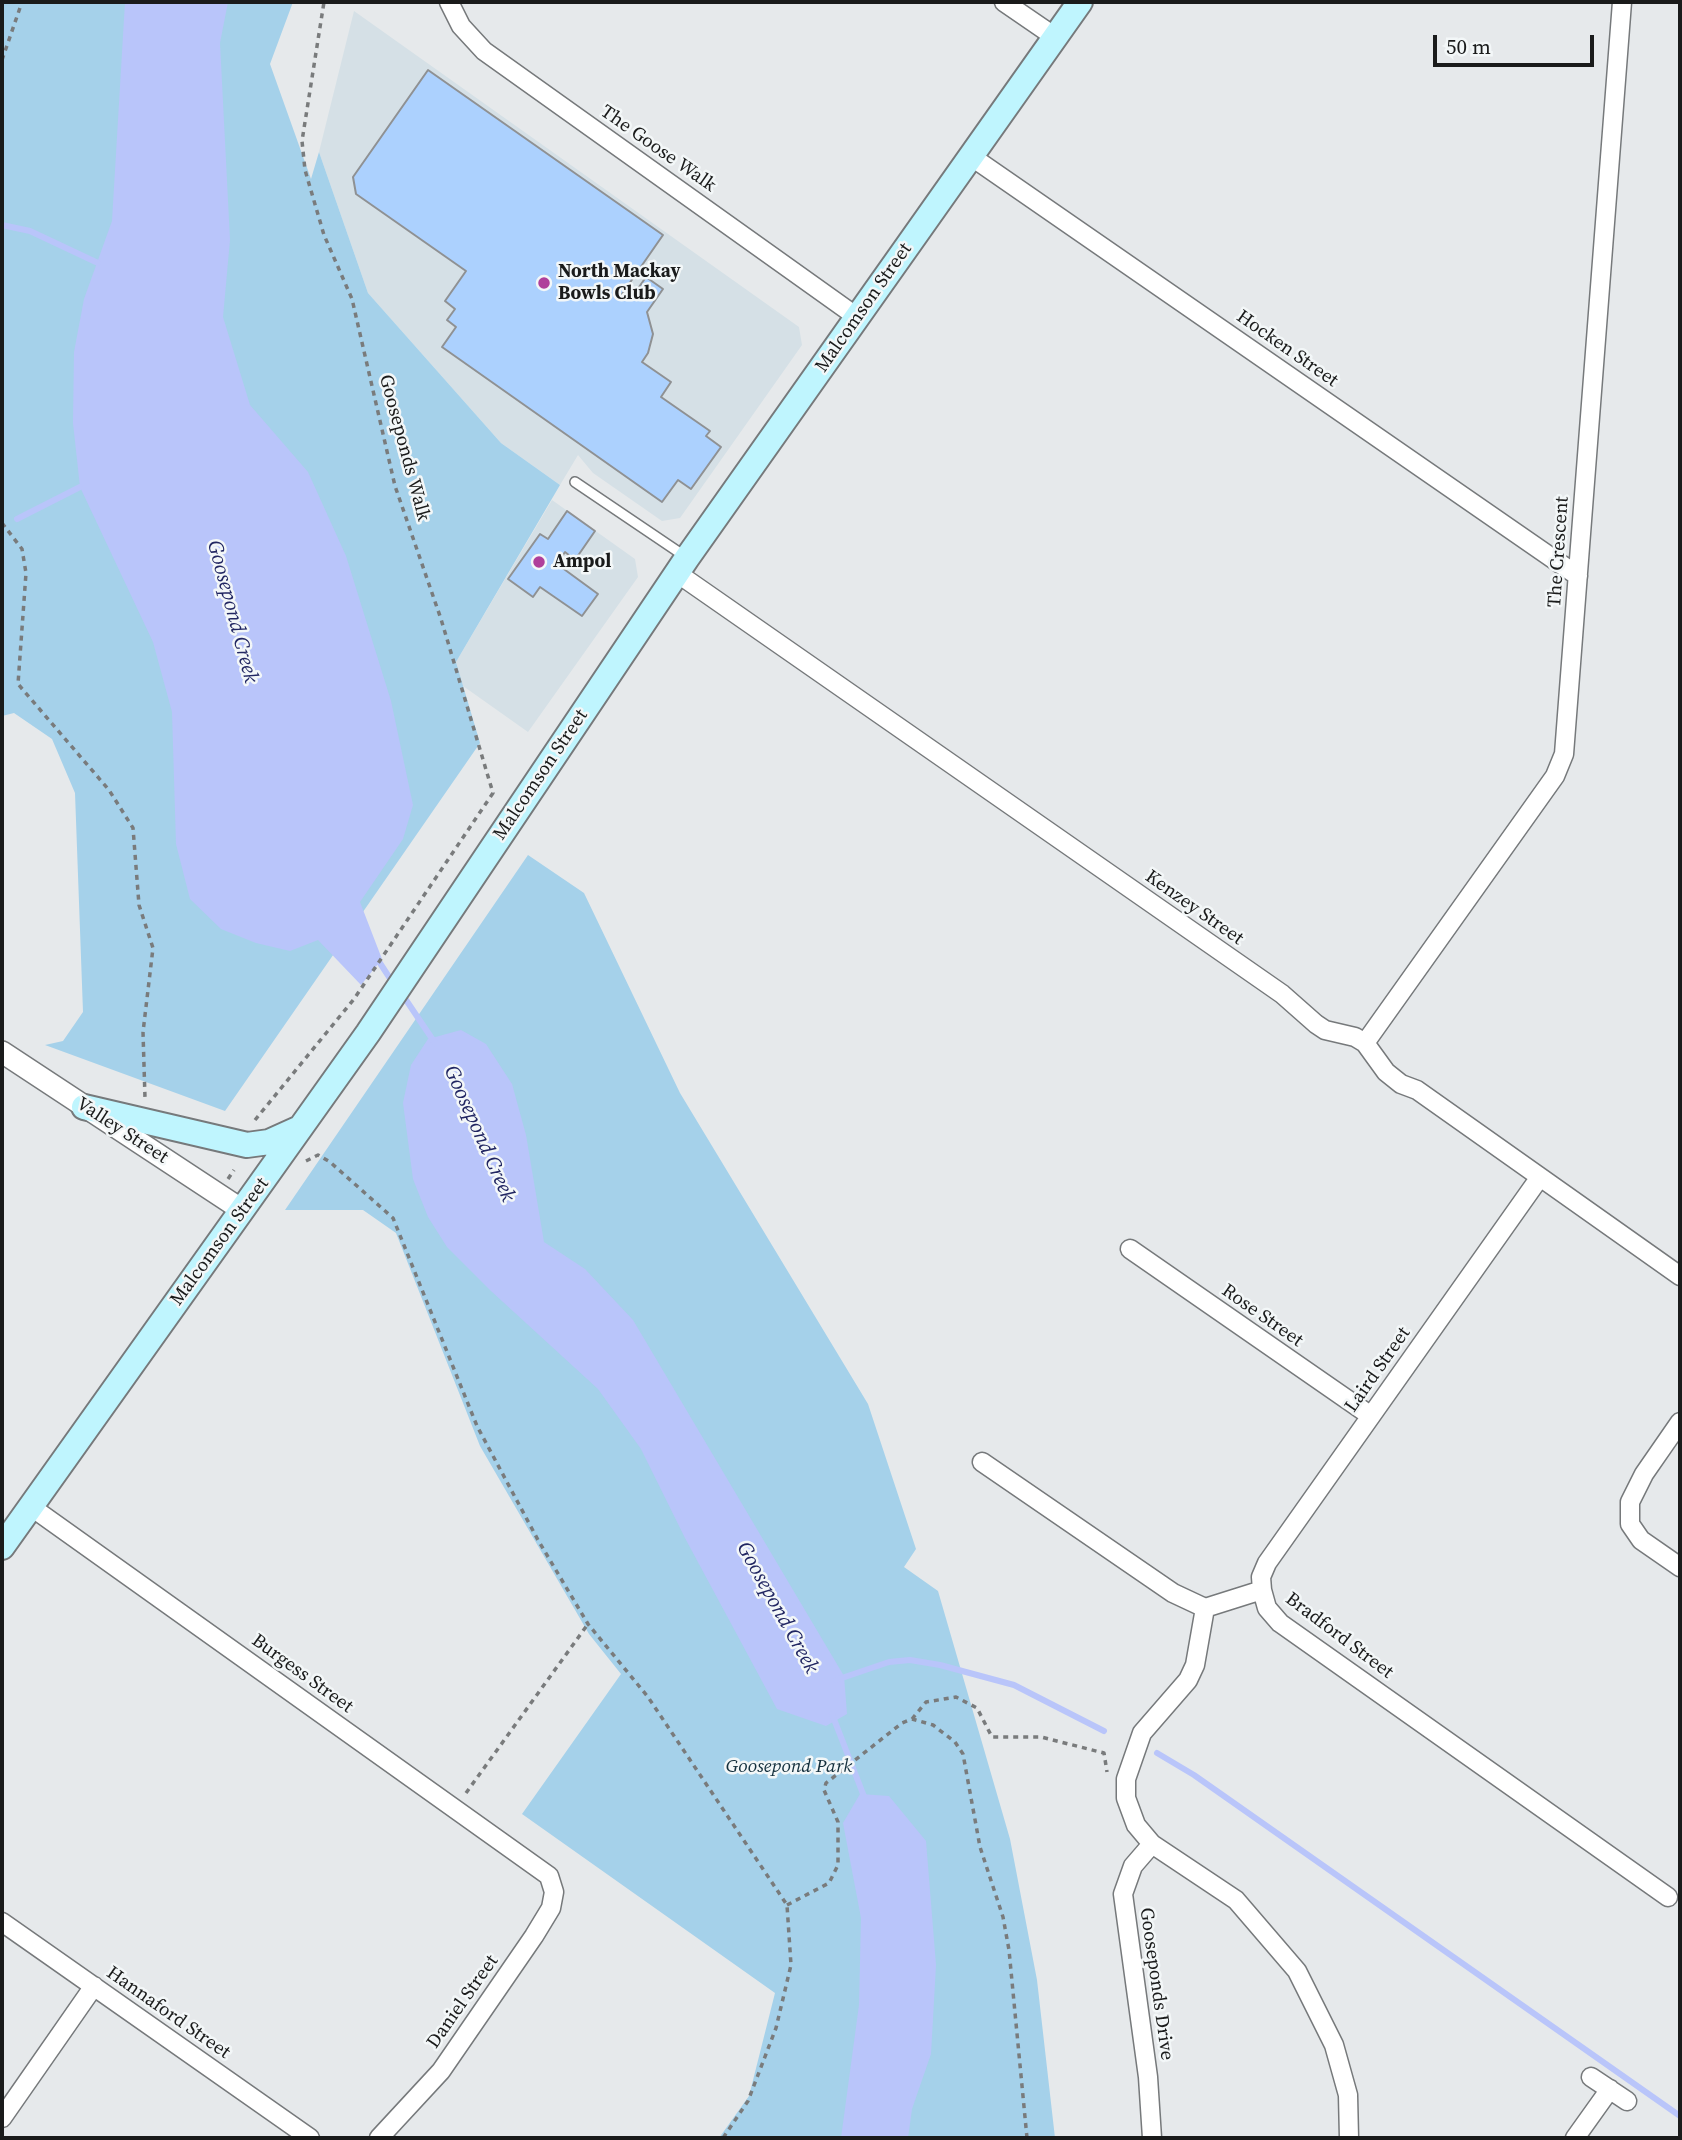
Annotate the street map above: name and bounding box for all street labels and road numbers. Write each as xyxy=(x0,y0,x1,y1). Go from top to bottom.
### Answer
street label: The Goose Walk xyxy=(596,101,720,197)
street label: Malcomson Street xyxy=(811,239,917,377)
street label: Hocken Street xyxy=(1232,306,1342,392)
street label: Gooseponds Walk xyxy=(373,372,435,524)
street label: The Crescent xyxy=(1544,496,1574,608)
street label: Malcomson Street xyxy=(489,705,593,845)
street label: Kenzey Street xyxy=(1140,866,1248,950)
street label: Valley Street xyxy=(72,1093,172,1169)
street label: Malcomson Street xyxy=(166,1174,274,1310)
street label: Rose Street xyxy=(1217,1280,1307,1352)
street label: Laird Street xyxy=(1340,1323,1416,1417)
street label: Bradford Street xyxy=(1281,1588,1397,1684)
street label: Burgess Street xyxy=(247,1630,357,1718)
street label: Gooseponds Drive xyxy=(1134,1906,1178,2062)
street label: Daniel Street xyxy=(422,1951,504,2053)
street label: Hannaford Street xyxy=(102,1962,234,2064)

